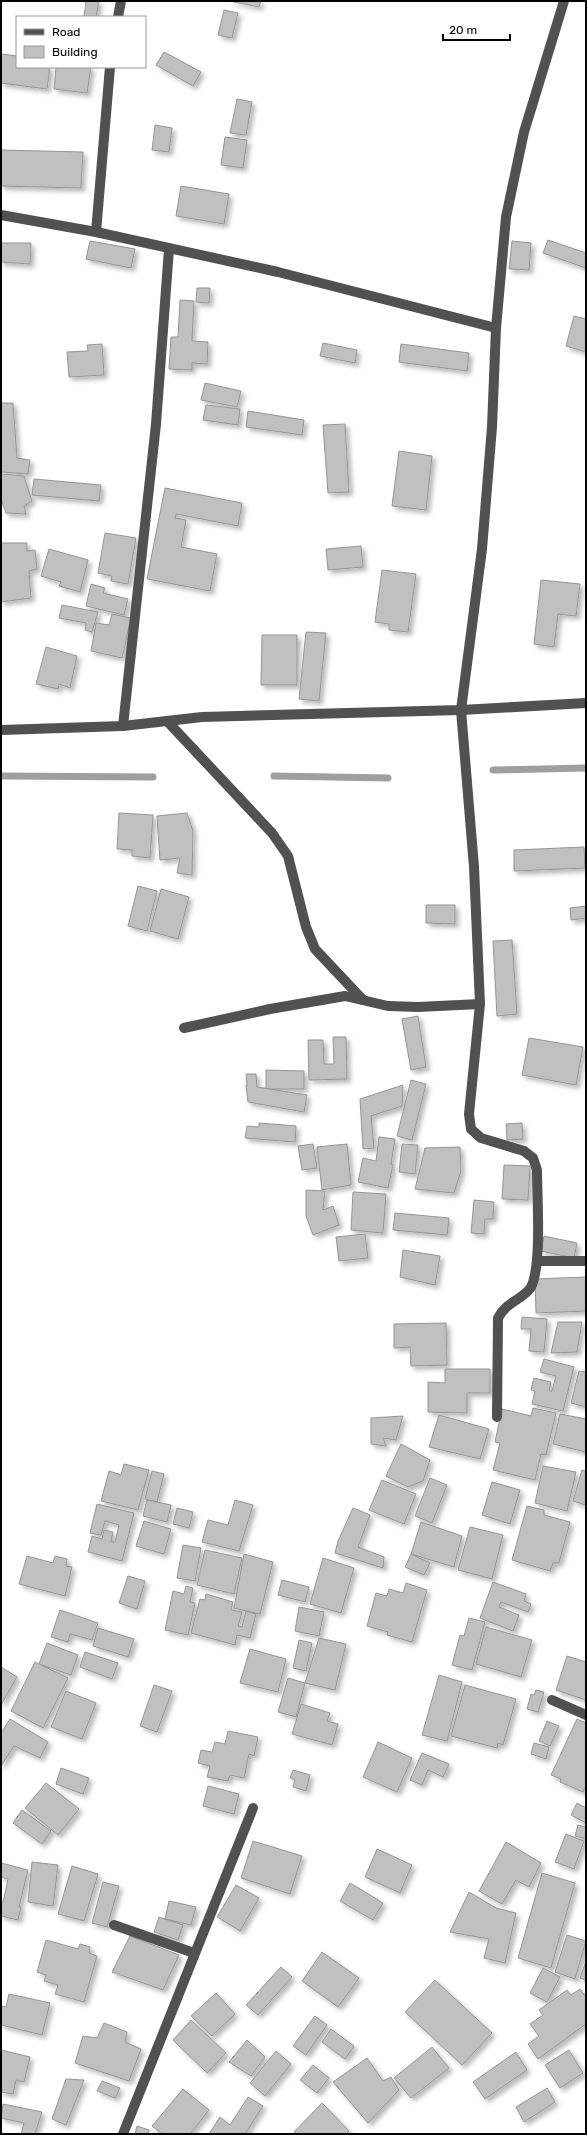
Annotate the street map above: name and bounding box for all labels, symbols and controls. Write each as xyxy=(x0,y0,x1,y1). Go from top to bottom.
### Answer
legend xyxy=(16,16,146,68)
scale bar xyxy=(443,16,510,42)
text: 20 m xyxy=(449,23,477,37)
text: Road xyxy=(52,25,80,39)
text: Building xyxy=(52,45,98,59)

